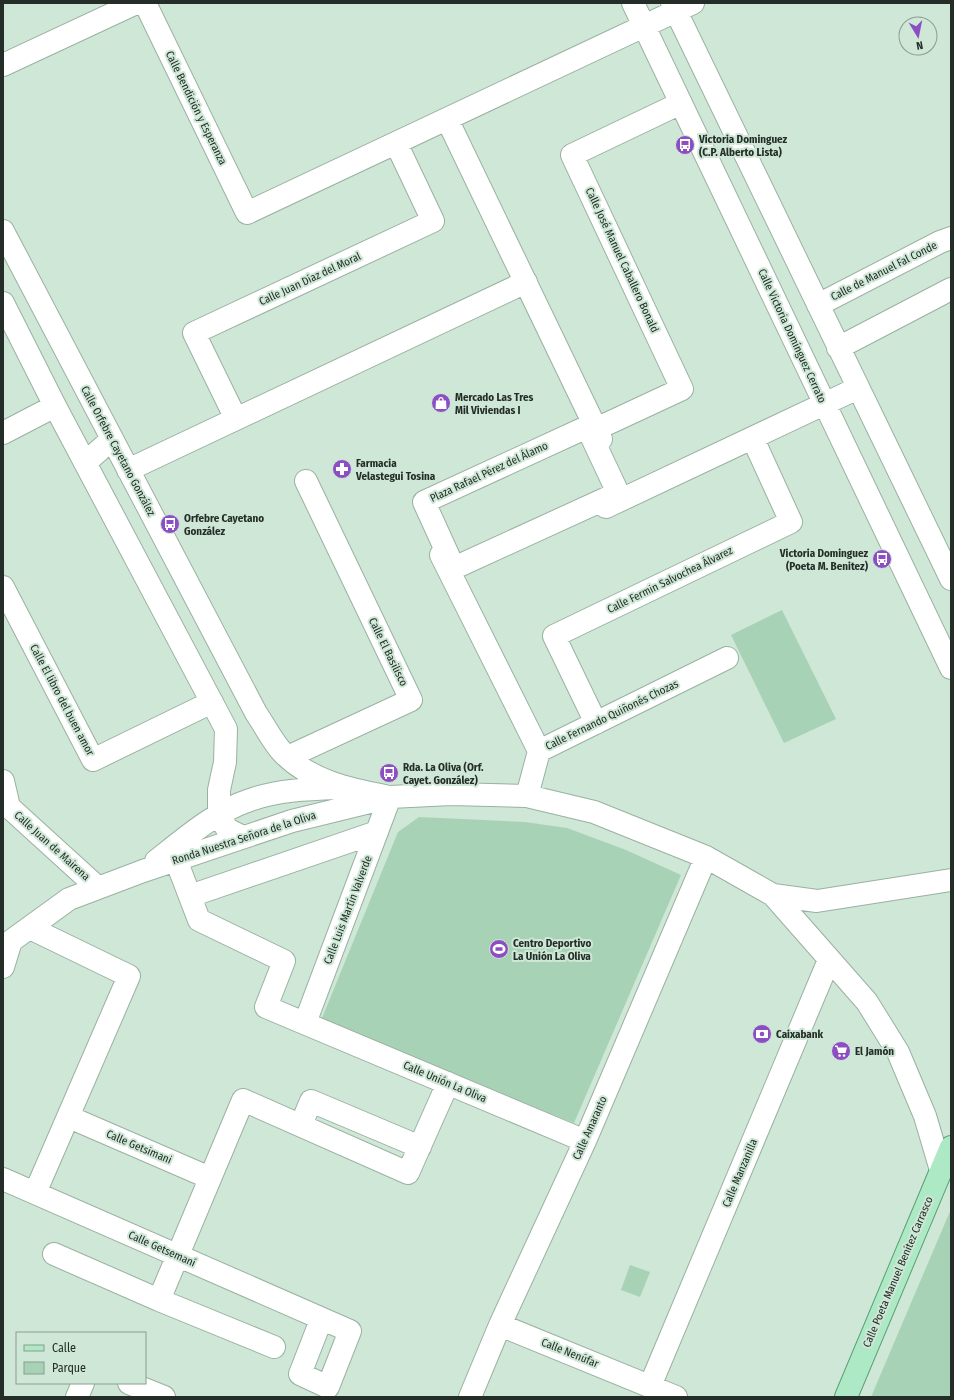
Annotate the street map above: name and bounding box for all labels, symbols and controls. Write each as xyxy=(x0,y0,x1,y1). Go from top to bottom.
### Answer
north arrow xyxy=(898,16,938,56)
text: N xyxy=(915,38,924,52)
street label: Calle Bendición y Esperanza xyxy=(163,49,229,167)
place label: Victoria Dominguez (C.P. Alberto Lista) xyxy=(698,133,788,159)
bus stop icon: Victoria Dominguez (C.P. Alberto Lista) xyxy=(674,134,696,156)
street label: Calle José Manuel Caballero Bonald xyxy=(583,185,661,335)
street label: Calle de Manuel Fal Conde xyxy=(829,239,939,303)
street label: Calle Juan Díaz del Moral xyxy=(257,250,363,308)
street label: Calle Victoria Domínguez Cerrato xyxy=(755,267,829,405)
street label: Calle Orfebre Cayetano González xyxy=(78,384,158,519)
place label: Mercado Las Tres Mil Viviendas I xyxy=(455,391,533,417)
shop icon: Mercado Las Tres Mil Viviendas I xyxy=(430,392,452,414)
street label: Plaza Rafael Pérez del Álamo xyxy=(428,438,550,505)
place label: Farmacia Velastegui Tosina xyxy=(355,457,436,483)
pharmacy icon: Farmacia Velastegui Tosina xyxy=(331,458,353,480)
place label: Orfebre Cayetano González xyxy=(184,512,264,538)
bus stop icon: Orfebre Cayetano González xyxy=(159,513,181,535)
street label: Calle Fermin Salvochea Álvarez xyxy=(605,543,735,616)
place label: Victoria Dominguez (Poeta M. Benitez) xyxy=(779,547,869,573)
bus stop icon: Victoria Dominguez (Poeta M. Benitez) xyxy=(871,548,893,570)
street label: Calle El Basilisco xyxy=(366,616,410,689)
street label: Calle El libro del buen amor xyxy=(27,642,97,758)
street label: Calle Fernando Quiñonés Chozas xyxy=(543,677,681,753)
place label: Rda. La Oliva (Orf. Cayet. González) xyxy=(403,761,484,787)
bus stop icon: Rda. La Oliva (Orf. Cayet. González) xyxy=(378,762,400,784)
street label: Calle Juan de Mairena xyxy=(12,809,92,883)
street label: Ronda Nuestra Señora de la Oliva xyxy=(171,809,317,867)
street label: Calle Luis Martín Valverde xyxy=(321,854,375,966)
place label: Centro Deportivo La Unión La Oliva xyxy=(513,937,591,963)
sports icon: Centro Deportivo La Unión La Oliva xyxy=(488,938,510,960)
bank icon: Caixabank xyxy=(751,1023,773,1045)
place label: Caixabank xyxy=(776,1028,824,1041)
supermarket icon: El Jamón xyxy=(830,1040,852,1062)
place label: El Jamón xyxy=(855,1045,894,1058)
street label: Calle Unión La Oliva xyxy=(401,1059,489,1105)
street label: Calle Amaranto xyxy=(570,1094,610,1162)
street label: Calle Getsimani xyxy=(104,1127,174,1167)
street label: Calle Manzanilla xyxy=(720,1137,760,1209)
street label: Calle Poeta Manuel Benítez Carrasco xyxy=(860,1194,936,1349)
street label: Calle Getsemaní xyxy=(126,1228,198,1270)
legend xyxy=(16,1332,146,1384)
street label: Calle Nenúfar xyxy=(539,1336,601,1370)
text: Calle xyxy=(52,1341,76,1355)
text: Parque xyxy=(52,1361,86,1375)

